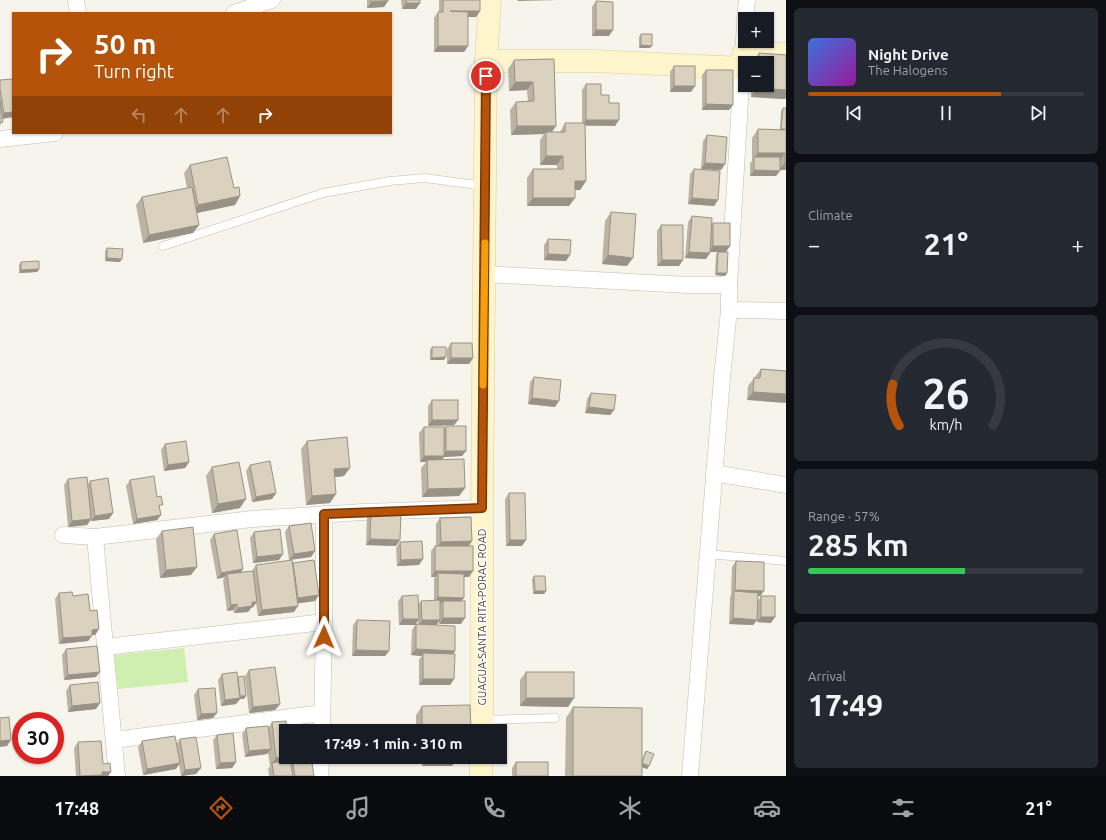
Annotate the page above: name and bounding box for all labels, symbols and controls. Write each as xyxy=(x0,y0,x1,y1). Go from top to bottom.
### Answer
map controls xyxy=(738,12,774,92)
button: + xyxy=(738,12,774,48)
icon: right xyxy=(28,28,80,80)
text: 50 m xyxy=(94,28,156,59)
text: Night Drive xyxy=(868,46,949,63)
button: − xyxy=(738,56,774,92)
pin xyxy=(469,59,503,93)
text: Turn right xyxy=(94,61,174,81)
text: The Halogens xyxy=(868,63,947,77)
icon: arrive xyxy=(475,65,497,87)
icon: previous xyxy=(843,102,865,124)
icon: pause xyxy=(935,102,957,124)
icon: next xyxy=(1027,102,1049,124)
icon: left xyxy=(128,104,150,126)
icon: ahead xyxy=(170,104,192,126)
icon: ahead xyxy=(212,104,234,126)
icon: right xyxy=(254,104,276,126)
text: Climate xyxy=(808,208,853,222)
text: 21° xyxy=(924,227,968,261)
text: − xyxy=(808,232,820,257)
text: + xyxy=(1072,232,1084,257)
text: 26 xyxy=(923,370,969,417)
text: km/h xyxy=(930,417,962,433)
text: Range · 57% xyxy=(808,509,880,523)
street label: GUAGUA-SANTA RITA-PORAC ROAD xyxy=(476,528,488,706)
text: 285 km xyxy=(808,528,909,562)
position arrow xyxy=(303,616,345,658)
text: Arrival xyxy=(808,669,846,683)
text: 17:49 xyxy=(808,688,883,722)
speed limit sign: 30 xyxy=(12,712,64,764)
text: 17:49 · 1 min · 310 m xyxy=(324,735,462,752)
icon: directions xyxy=(207,794,235,822)
icon: music xyxy=(344,794,372,822)
icon: phone xyxy=(480,794,508,822)
icon: climate xyxy=(616,794,644,822)
icon: car xyxy=(753,794,781,822)
icon: filters xyxy=(889,794,917,822)
text: 17:48 xyxy=(54,798,99,818)
text: 21° xyxy=(1025,798,1052,818)

